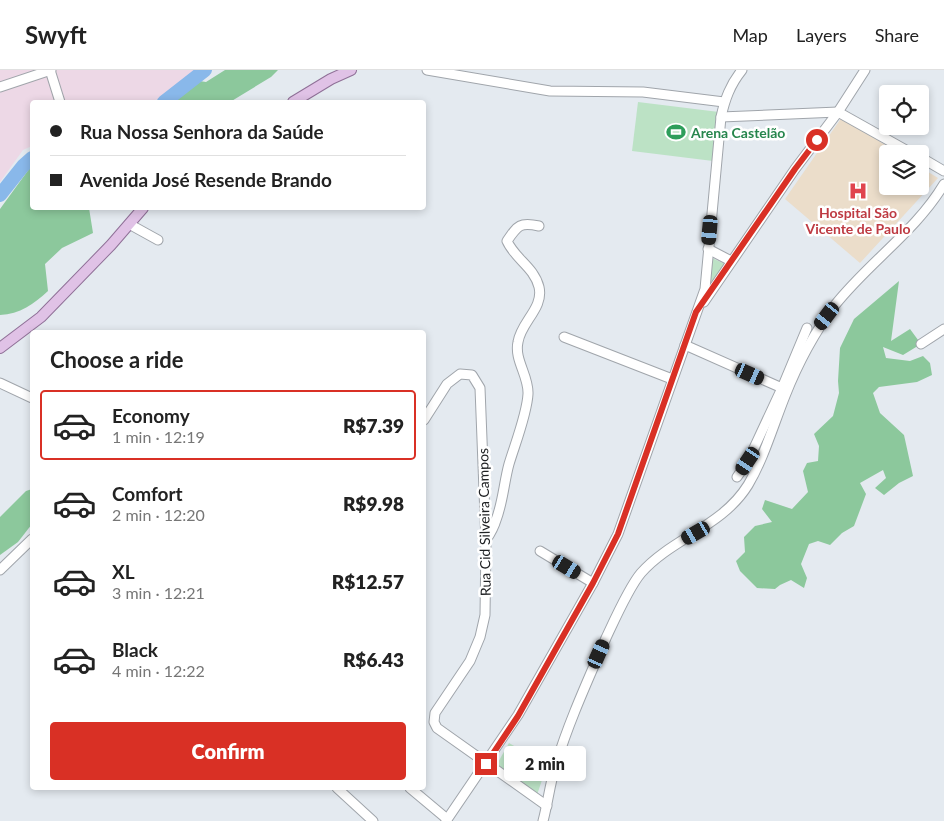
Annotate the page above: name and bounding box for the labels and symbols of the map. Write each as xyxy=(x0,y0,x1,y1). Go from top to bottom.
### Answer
sports icon: Arena Castelão xyxy=(665,121,687,143)
place label: Arena Castelão xyxy=(690,124,785,141)
route start xyxy=(806,129,828,151)
hospital icon: Hospital São Vicente de Paulo xyxy=(847,180,869,202)
place label: Hospital São Vicente de Paulo xyxy=(805,204,911,237)
car xyxy=(701,214,718,246)
car xyxy=(811,300,842,332)
car xyxy=(733,361,766,387)
car xyxy=(733,444,762,478)
street label: Rua Cid Silveira Campos xyxy=(474,448,494,596)
car xyxy=(679,519,712,547)
car xyxy=(550,553,583,581)
car xyxy=(586,637,611,671)
callout: 2 min xyxy=(504,746,586,782)
route end xyxy=(475,753,497,775)

